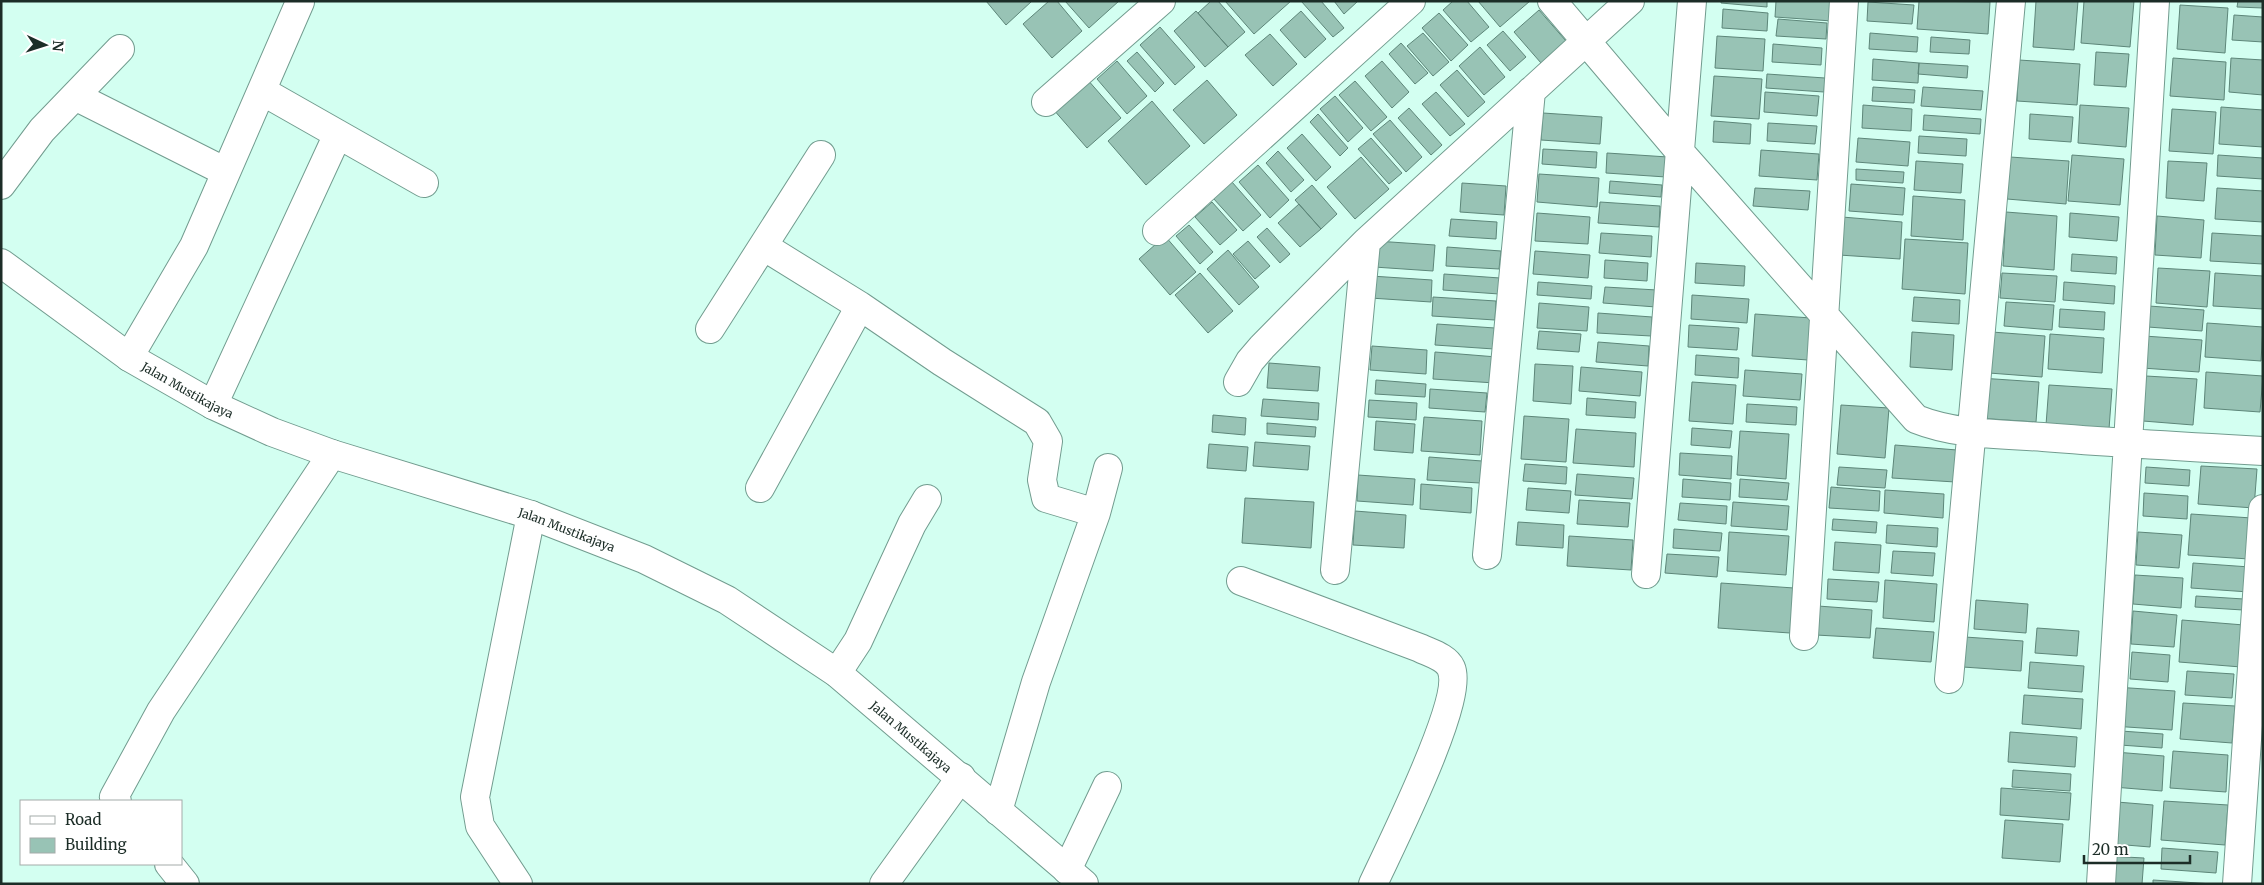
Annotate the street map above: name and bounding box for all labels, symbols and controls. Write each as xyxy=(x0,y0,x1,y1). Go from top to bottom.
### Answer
north arrow xyxy=(20,20,70,70)
text: N xyxy=(49,40,67,52)
street label: Jalan Mustikajaya xyxy=(138,358,236,421)
street label: Jalan Mustikajaya xyxy=(516,504,618,555)
street label: Jalan Mustikajaya xyxy=(867,697,955,776)
legend xyxy=(20,800,182,865)
text: Road xyxy=(65,810,101,829)
scale bar xyxy=(2084,832,2190,864)
text: Building xyxy=(65,835,127,854)
text: 20 m xyxy=(2092,840,2129,859)

